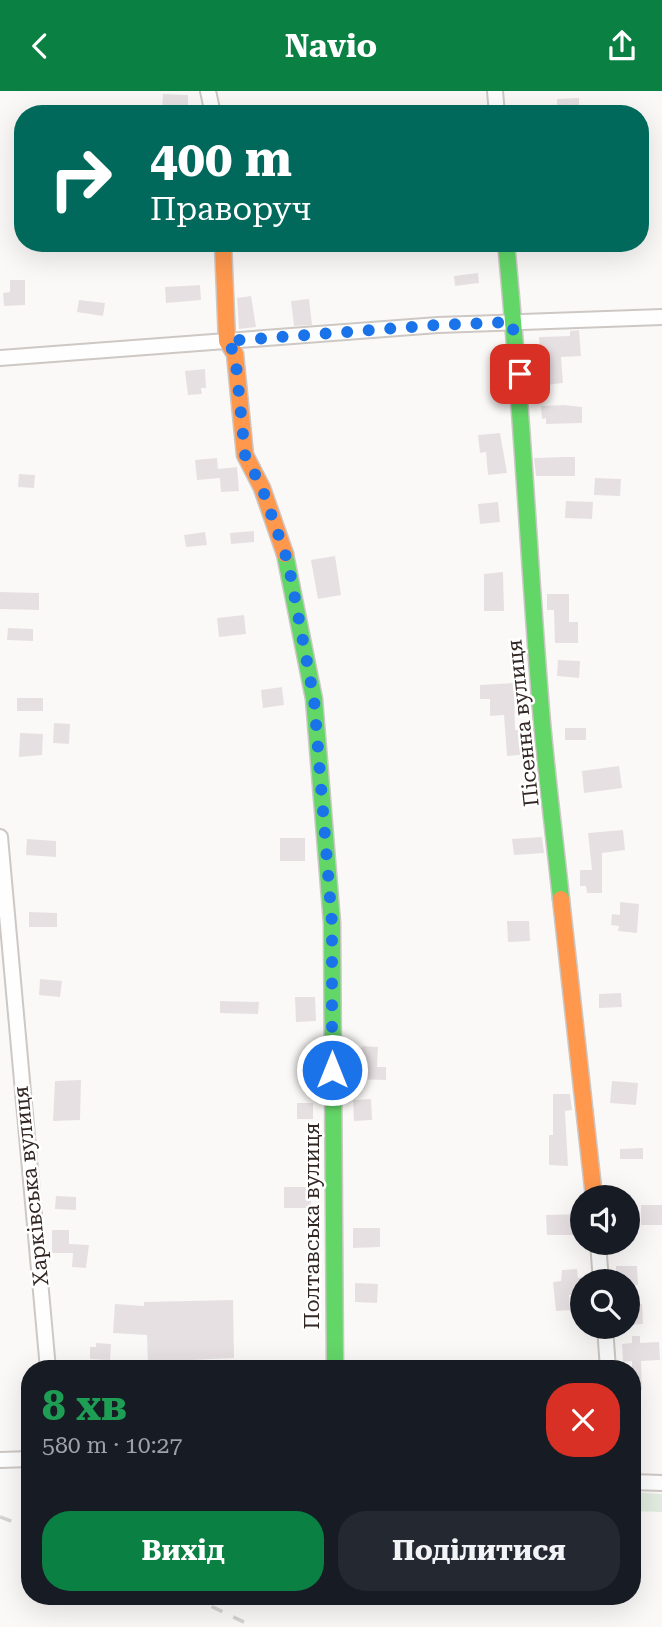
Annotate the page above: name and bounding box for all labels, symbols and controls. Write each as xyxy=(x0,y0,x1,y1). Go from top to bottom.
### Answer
icon: back xyxy=(21,27,59,65)
text: Navio xyxy=(285,27,377,65)
icon: share xyxy=(603,27,641,65)
text: 400 m xyxy=(150,131,292,188)
icon: right xyxy=(35,133,126,224)
text: Праворуч xyxy=(150,190,311,228)
pin xyxy=(490,344,550,404)
icon: arrive xyxy=(501,355,539,393)
street label: Пісенна вулиця xyxy=(502,638,544,808)
position arrow xyxy=(295,1033,369,1107)
street label: Харківська вулиця xyxy=(9,1085,53,1287)
street label: Полтавська вулиця xyxy=(300,1123,324,1329)
map controls xyxy=(570,1185,640,1339)
button: sound xyxy=(570,1185,640,1255)
button: search xyxy=(570,1269,640,1339)
text: 8 хв xyxy=(42,1381,127,1430)
button: close xyxy=(546,1383,620,1457)
text: 580 m · 10:27 xyxy=(42,1432,182,1459)
button: Вихід xyxy=(42,1511,324,1591)
button: Поділитися xyxy=(338,1511,620,1591)

